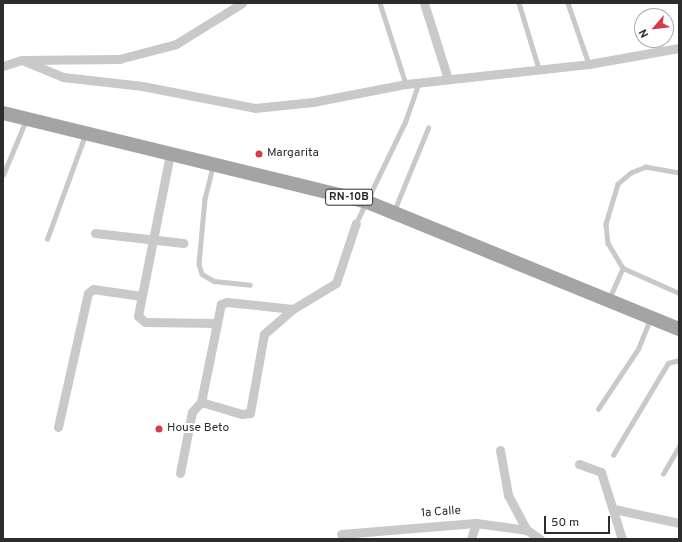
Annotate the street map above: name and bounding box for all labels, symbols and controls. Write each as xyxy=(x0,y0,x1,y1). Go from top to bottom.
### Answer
north arrow xyxy=(634,8,674,48)
text: N xyxy=(636,26,652,40)
place label: Margarita xyxy=(267,147,319,161)
marker: Margarita xyxy=(254,149,264,159)
road number: RN-10B xyxy=(325,188,373,206)
place label: House Beto xyxy=(167,422,229,436)
marker: House Beto xyxy=(154,424,164,434)
street label: 1a Calle xyxy=(421,504,461,522)
scale bar xyxy=(546,508,612,534)
text: 50 m xyxy=(551,515,579,531)

